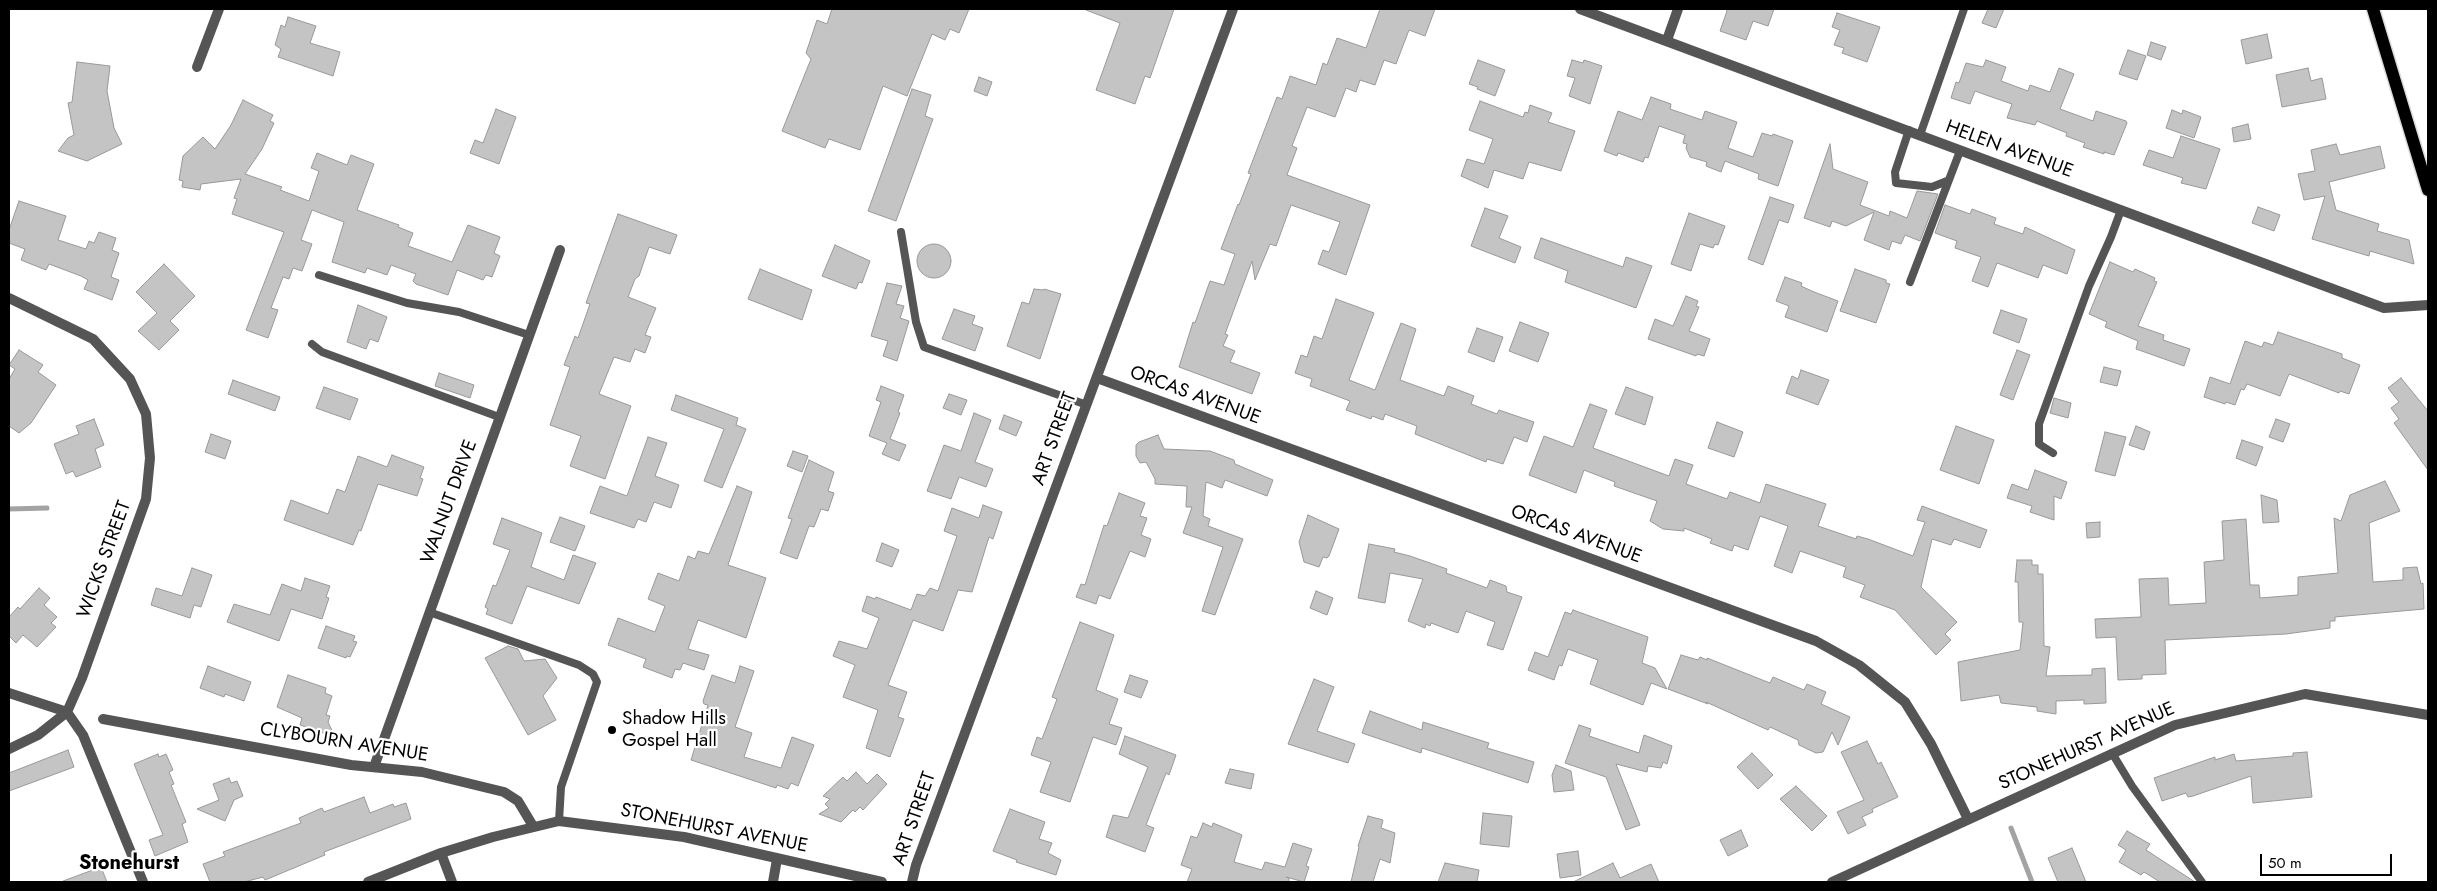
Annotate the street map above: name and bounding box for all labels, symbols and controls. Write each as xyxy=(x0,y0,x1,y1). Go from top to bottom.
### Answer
street label: HELEN AVENUE xyxy=(1942,116,2076,184)
street label: ORCAS AVENUE xyxy=(1126,362,1264,430)
street label: ART STREET xyxy=(1028,389,1082,489)
street label: WALNUT DRIVE xyxy=(417,437,483,567)
street label: WICKS STREET xyxy=(73,498,137,622)
street label: ORCAS AVENUE xyxy=(1507,501,1645,569)
street label: STONEHURST AVENUE xyxy=(1995,698,2179,796)
place label: Shadow Hills Gospel Hall xyxy=(622,708,726,752)
street label: CLYBOURN AVENUE xyxy=(258,718,430,768)
marker: Shadow Hills Gospel Hall xyxy=(606,724,618,736)
street label: ART STREET xyxy=(888,769,942,869)
street label: STONEHURST AVENUE xyxy=(618,800,810,858)
scale bar xyxy=(2262,844,2394,876)
district label: Stonehurst xyxy=(79,852,179,876)
text: 50 m xyxy=(2268,852,2302,874)

